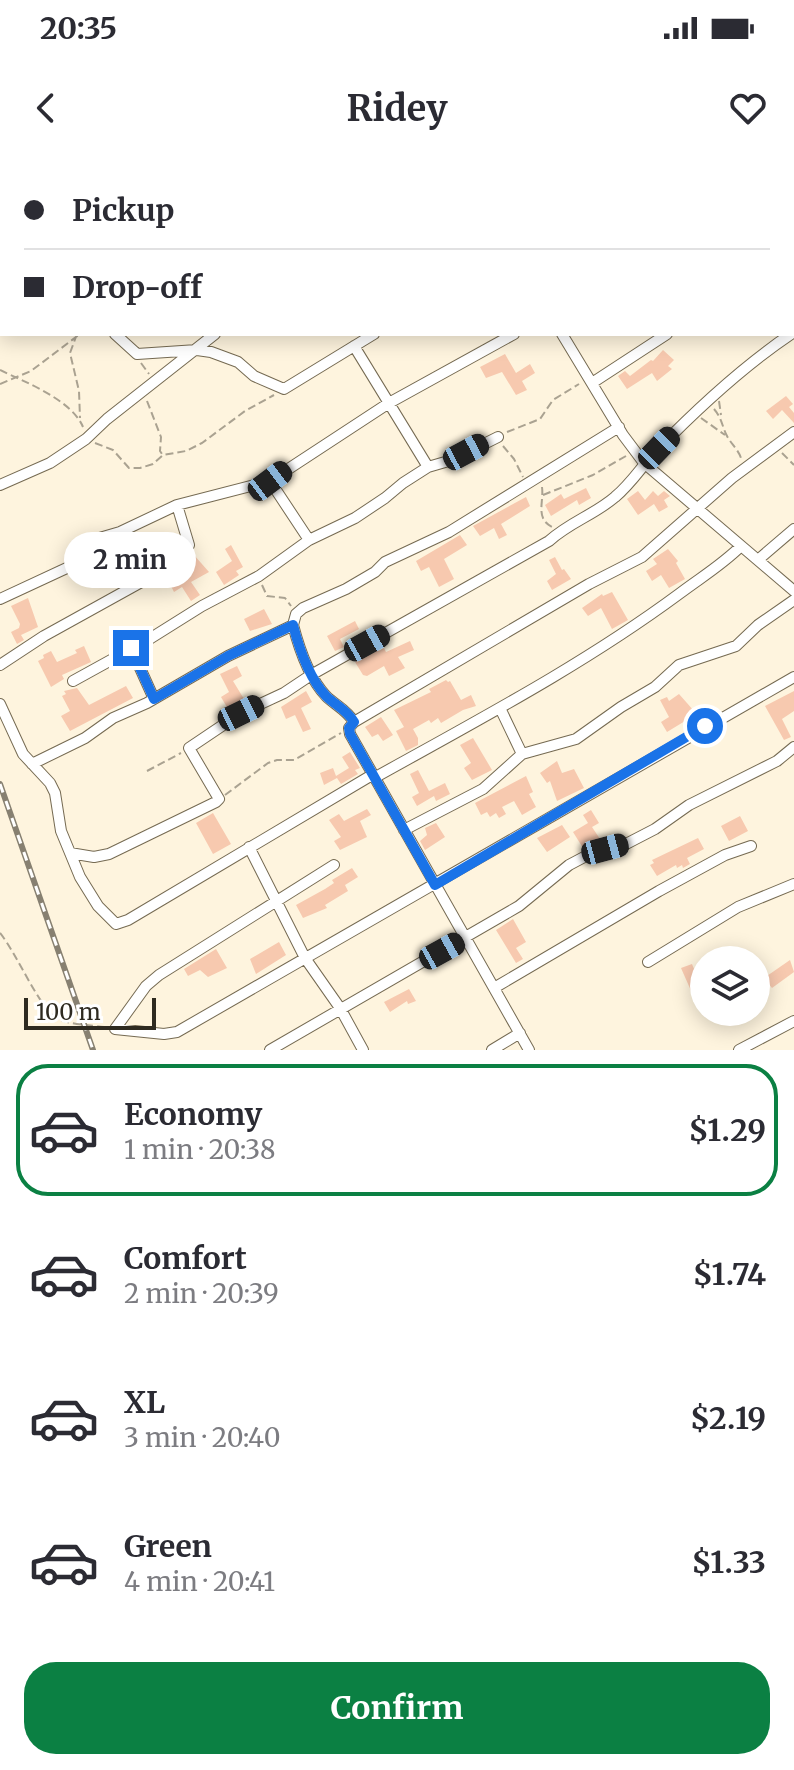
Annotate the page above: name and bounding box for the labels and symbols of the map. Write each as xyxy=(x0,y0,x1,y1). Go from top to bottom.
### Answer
car xyxy=(634,422,684,474)
car xyxy=(439,430,493,474)
car xyxy=(244,457,296,505)
callout: 2 min xyxy=(65,532,197,588)
car xyxy=(340,621,394,665)
route end xyxy=(113,630,149,666)
car xyxy=(214,692,268,734)
route start xyxy=(687,708,723,744)
car xyxy=(579,831,631,867)
car xyxy=(415,929,469,973)
scale bar xyxy=(24,994,156,1030)

